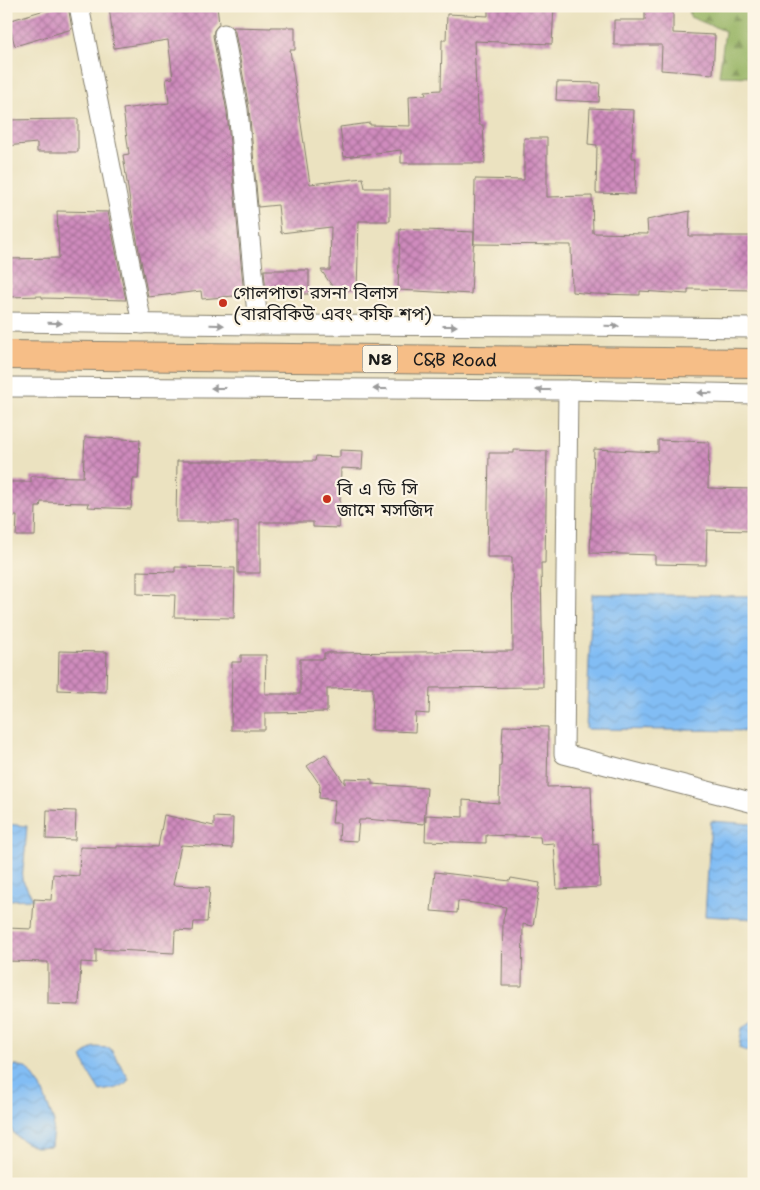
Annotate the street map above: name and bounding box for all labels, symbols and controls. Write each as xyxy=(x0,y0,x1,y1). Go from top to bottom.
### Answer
place label: গোলপাতা রসনা বিলাস (বারবিকিউ এবং কফি শপ) xyxy=(233,281,432,326)
marker: গোলপাতা রসনা বিলাস (বারবিকিউ এবং কফি শপ) xyxy=(217,297,229,309)
one-way arrow xyxy=(47,319,63,327)
one-way arrow xyxy=(210,321,226,329)
one-way arrow xyxy=(442,322,458,330)
one-way arrow xyxy=(605,322,621,330)
road number: N8 xyxy=(362,346,398,372)
street label: C&B Road xyxy=(413,347,497,372)
one-way arrow xyxy=(209,384,225,392)
one-way arrow xyxy=(372,385,388,393)
one-way arrow xyxy=(534,386,550,394)
one-way arrow xyxy=(697,389,713,397)
place label: বি এ ডি সি জামে মসজিদ xyxy=(336,477,434,522)
marker: বি এ ডি সি জামে মসজিদ xyxy=(321,493,333,505)

